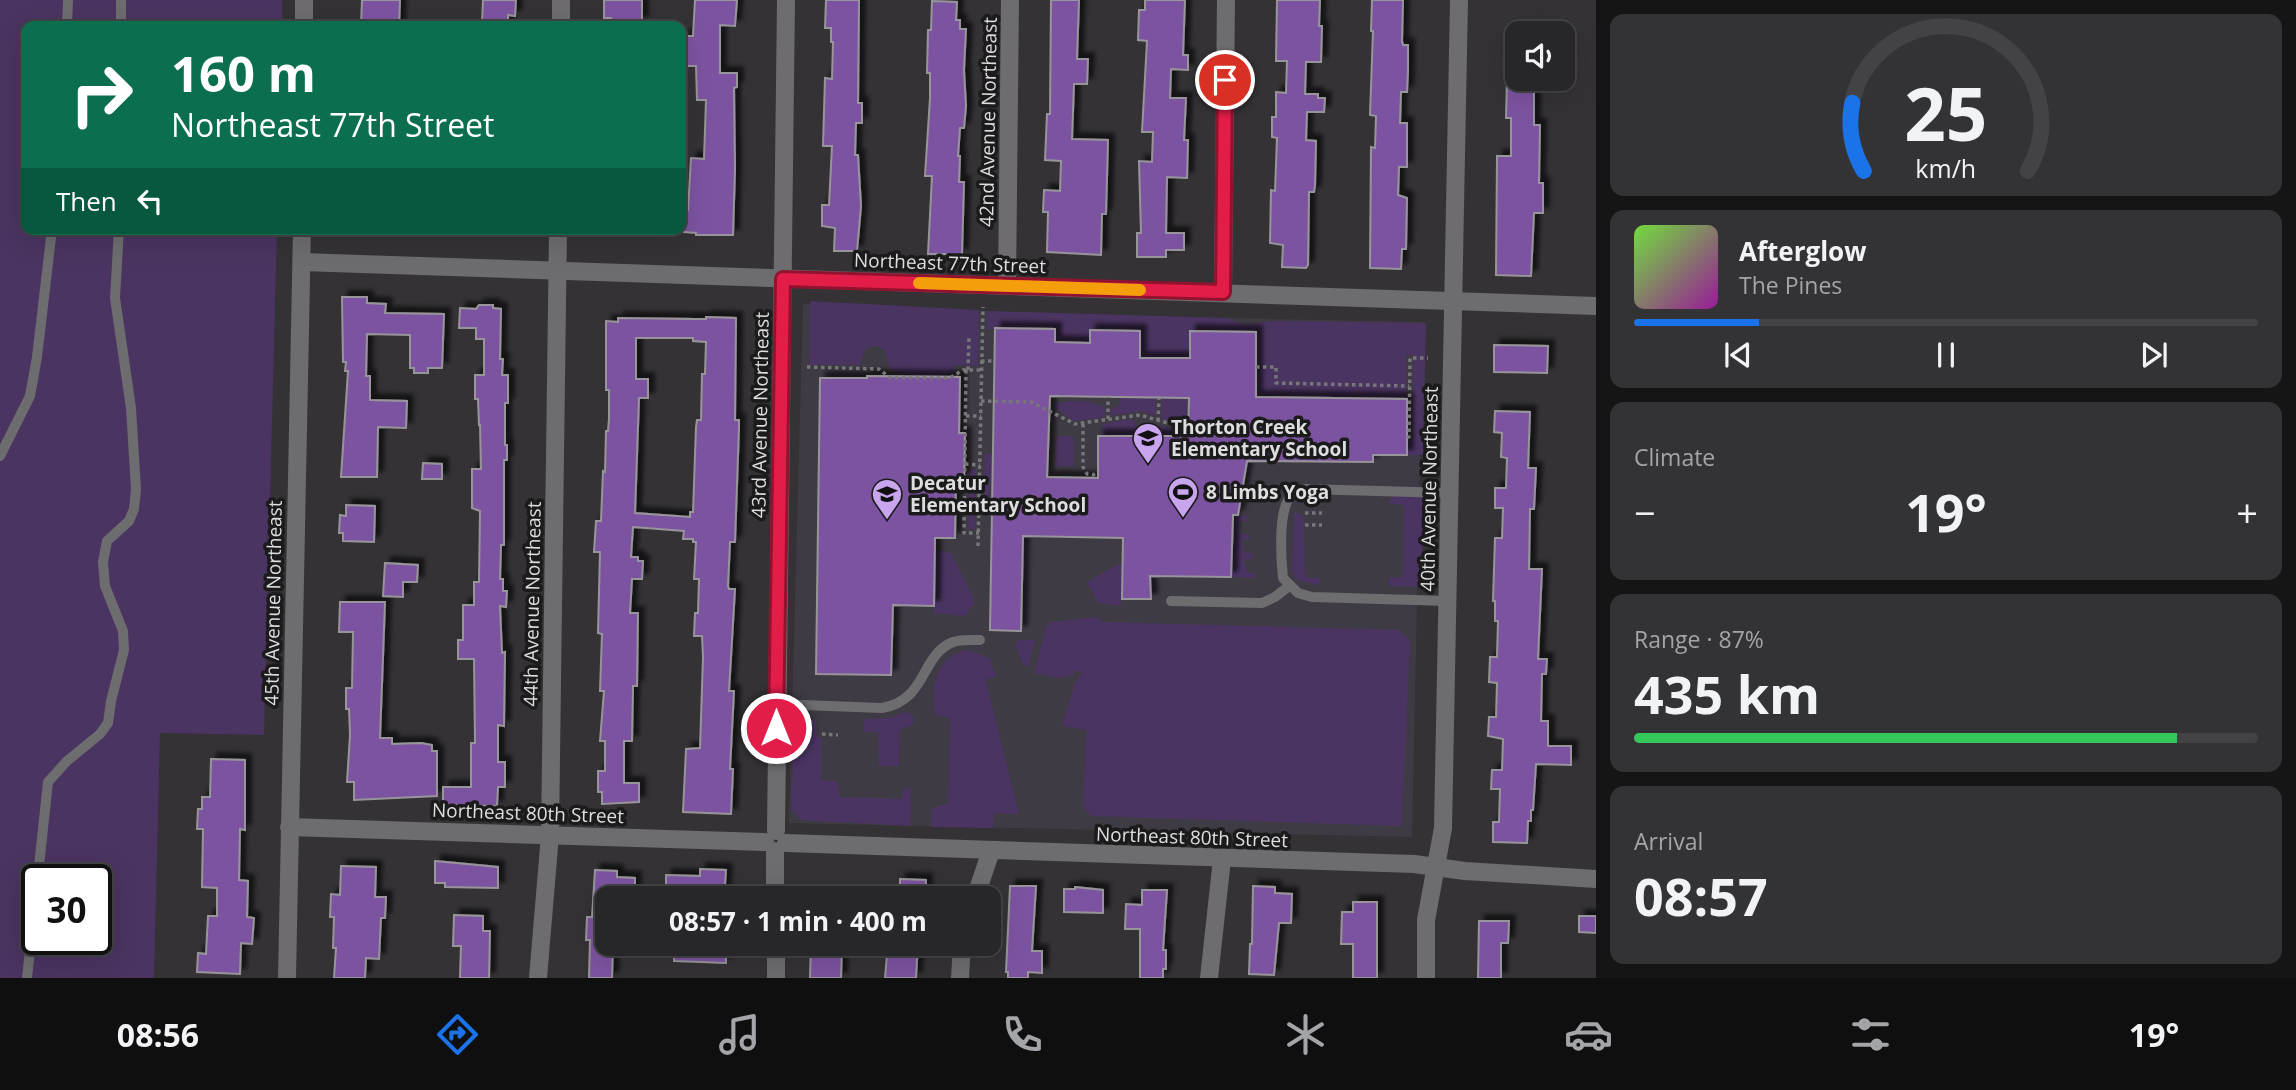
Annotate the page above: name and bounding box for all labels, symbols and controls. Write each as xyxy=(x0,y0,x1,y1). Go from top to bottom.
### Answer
street label: 42nd Avenue Northeast xyxy=(973,17,1003,227)
map controls xyxy=(1505,21,1575,91)
button: sound xyxy=(1505,21,1575,91)
text: 160 m xyxy=(171,40,316,106)
icon: right xyxy=(56,49,147,140)
pin xyxy=(1195,50,1255,110)
icon: arrive xyxy=(1206,61,1244,99)
text: 25 xyxy=(1904,63,1988,162)
text: Northeast 77th Street xyxy=(171,103,494,146)
text: km/h xyxy=(1916,151,1976,185)
icon: left xyxy=(131,182,169,220)
text: Then xyxy=(56,183,117,219)
text: Afterglow xyxy=(1739,233,1866,269)
street label: Northeast 77th Street xyxy=(854,247,1047,279)
text: The Pines xyxy=(1739,269,1842,301)
street label: 43rd Avenue Northeast xyxy=(745,312,775,518)
icon: previous xyxy=(1719,336,1757,374)
icon: pause xyxy=(1927,336,1965,374)
icon: next xyxy=(2135,336,2173,374)
street label: 40th Avenue Northeast xyxy=(1414,386,1444,592)
place label: Thorton Creek Elementary School xyxy=(1171,414,1347,462)
school or university icon: Thorton Creek Elementary School xyxy=(1131,421,1165,465)
text: Climate xyxy=(1634,441,1715,473)
place label: Decatur Elementary School xyxy=(910,470,1086,518)
sports icon: 8 Limbs Yoga xyxy=(1166,475,1200,519)
text: 19° xyxy=(1905,476,1987,547)
school or university icon: Decatur Elementary School xyxy=(870,477,904,521)
place label: 8 Limbs Yoga xyxy=(1206,479,1329,505)
text: − xyxy=(1634,486,1656,538)
text: + xyxy=(2236,486,2258,538)
street label: 45th Avenue Northeast xyxy=(258,500,288,706)
street label: 44th Avenue Northeast xyxy=(517,501,547,707)
text: Range · 87% xyxy=(1634,623,1764,655)
text: 435 km xyxy=(1634,658,1820,729)
position arrow xyxy=(739,691,813,765)
street label: Northeast 80th Street xyxy=(432,797,625,829)
street label: Northeast 80th Street xyxy=(1096,821,1289,853)
text: Arrival xyxy=(1634,825,1703,857)
text: 08:57 xyxy=(1634,860,1768,931)
speed limit sign: 30 xyxy=(21,864,112,955)
text: 08:57 · 1 min · 400 m xyxy=(669,903,927,939)
icon: directions xyxy=(433,1010,482,1059)
icon: music xyxy=(715,1010,764,1059)
icon: phone xyxy=(998,1010,1047,1059)
icon: climate xyxy=(1281,1010,1330,1059)
icon: car xyxy=(1564,1010,1613,1059)
icon: filters xyxy=(1846,1010,1895,1059)
text: 08:56 xyxy=(117,1013,199,1056)
text: 19° xyxy=(2129,1013,2179,1056)

